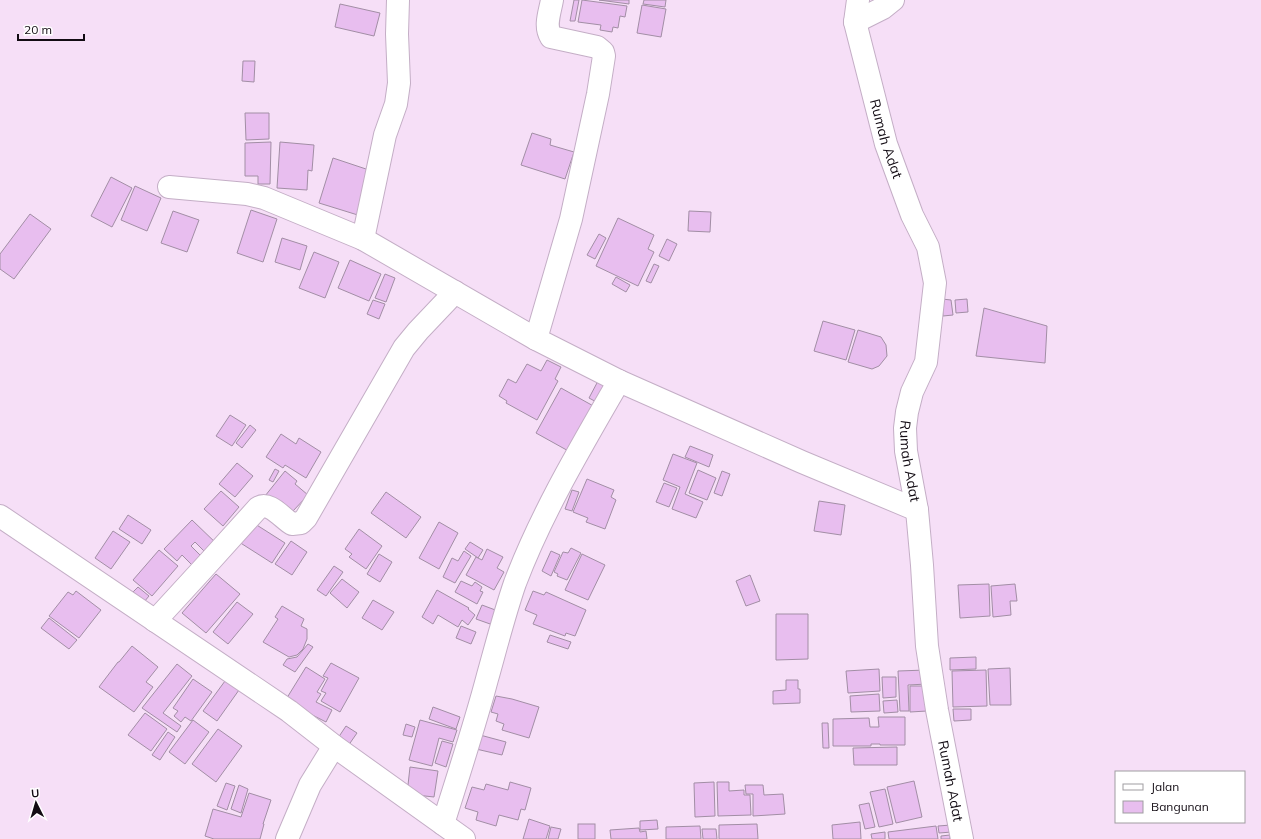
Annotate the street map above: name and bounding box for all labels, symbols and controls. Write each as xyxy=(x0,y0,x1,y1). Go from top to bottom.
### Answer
scale bar xyxy=(18,16,84,42)
text: 20 m xyxy=(24,22,52,37)
street label: Rumah Adat xyxy=(866,97,907,181)
street label: Rumah Adat xyxy=(896,419,924,504)
street label: Rumah Adat xyxy=(934,739,967,823)
legend xyxy=(1115,771,1245,823)
text: Jalan xyxy=(1151,779,1179,794)
north arrow xyxy=(16,783,56,823)
text: U xyxy=(30,786,40,800)
text: Bangunan xyxy=(1151,799,1209,814)

